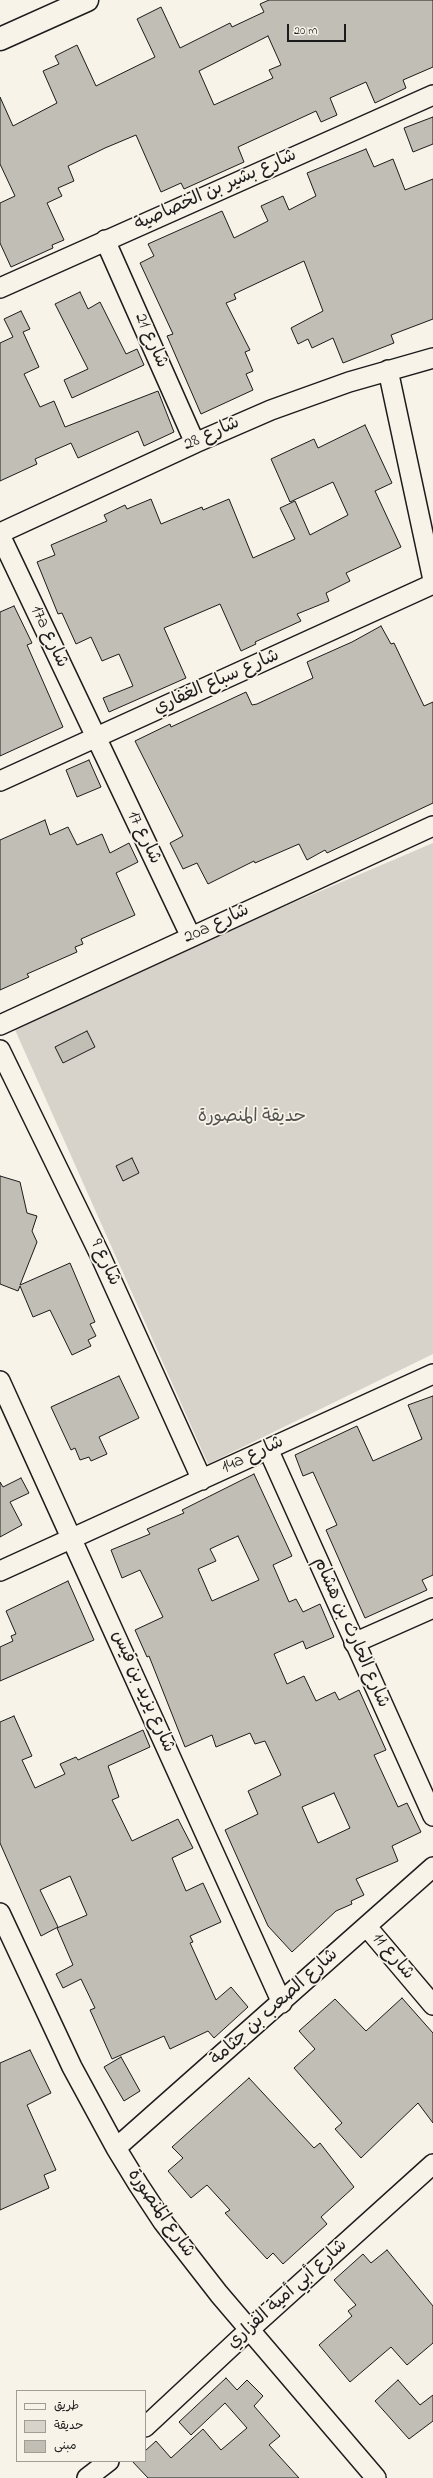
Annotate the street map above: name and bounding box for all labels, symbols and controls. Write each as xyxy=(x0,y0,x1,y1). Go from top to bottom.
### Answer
scale bar xyxy=(289,16,348,42)
text: 20 m xyxy=(294,22,317,40)
street label: شارع بشير بن الخصاصية xyxy=(132,145,300,237)
street label: شارع 21 xyxy=(128,310,172,372)
street label: شارع 28 xyxy=(181,413,243,457)
street label: 17a شارع xyxy=(24,602,72,672)
street label: شارع سباع الغفاري xyxy=(151,646,283,720)
street label: شارع 17 xyxy=(121,808,165,868)
street label: 20a شارع xyxy=(181,900,253,950)
park label: حديقة المنصورة xyxy=(198,1107,306,1129)
street label: شارع 9 xyxy=(84,1236,124,1290)
street label: 14a شارع xyxy=(218,1432,288,1480)
street label: شارع الحارث بن هشام xyxy=(307,1554,393,1712)
street label: شارع يزيد بن قيس xyxy=(105,1628,179,1756)
street label: شارع 11 xyxy=(366,1929,418,1985)
street label: شارع الصعب بن جثامة xyxy=(207,1945,343,2071)
street label: شارع المنصورة xyxy=(122,2166,198,2262)
street label: شارع أبي أمية الفزاري xyxy=(223,2235,353,2355)
legend xyxy=(16,2390,146,2462)
text: طريق xyxy=(54,2397,79,2415)
text: حديقة xyxy=(54,2417,83,2435)
text: مبنى xyxy=(54,2437,77,2455)

